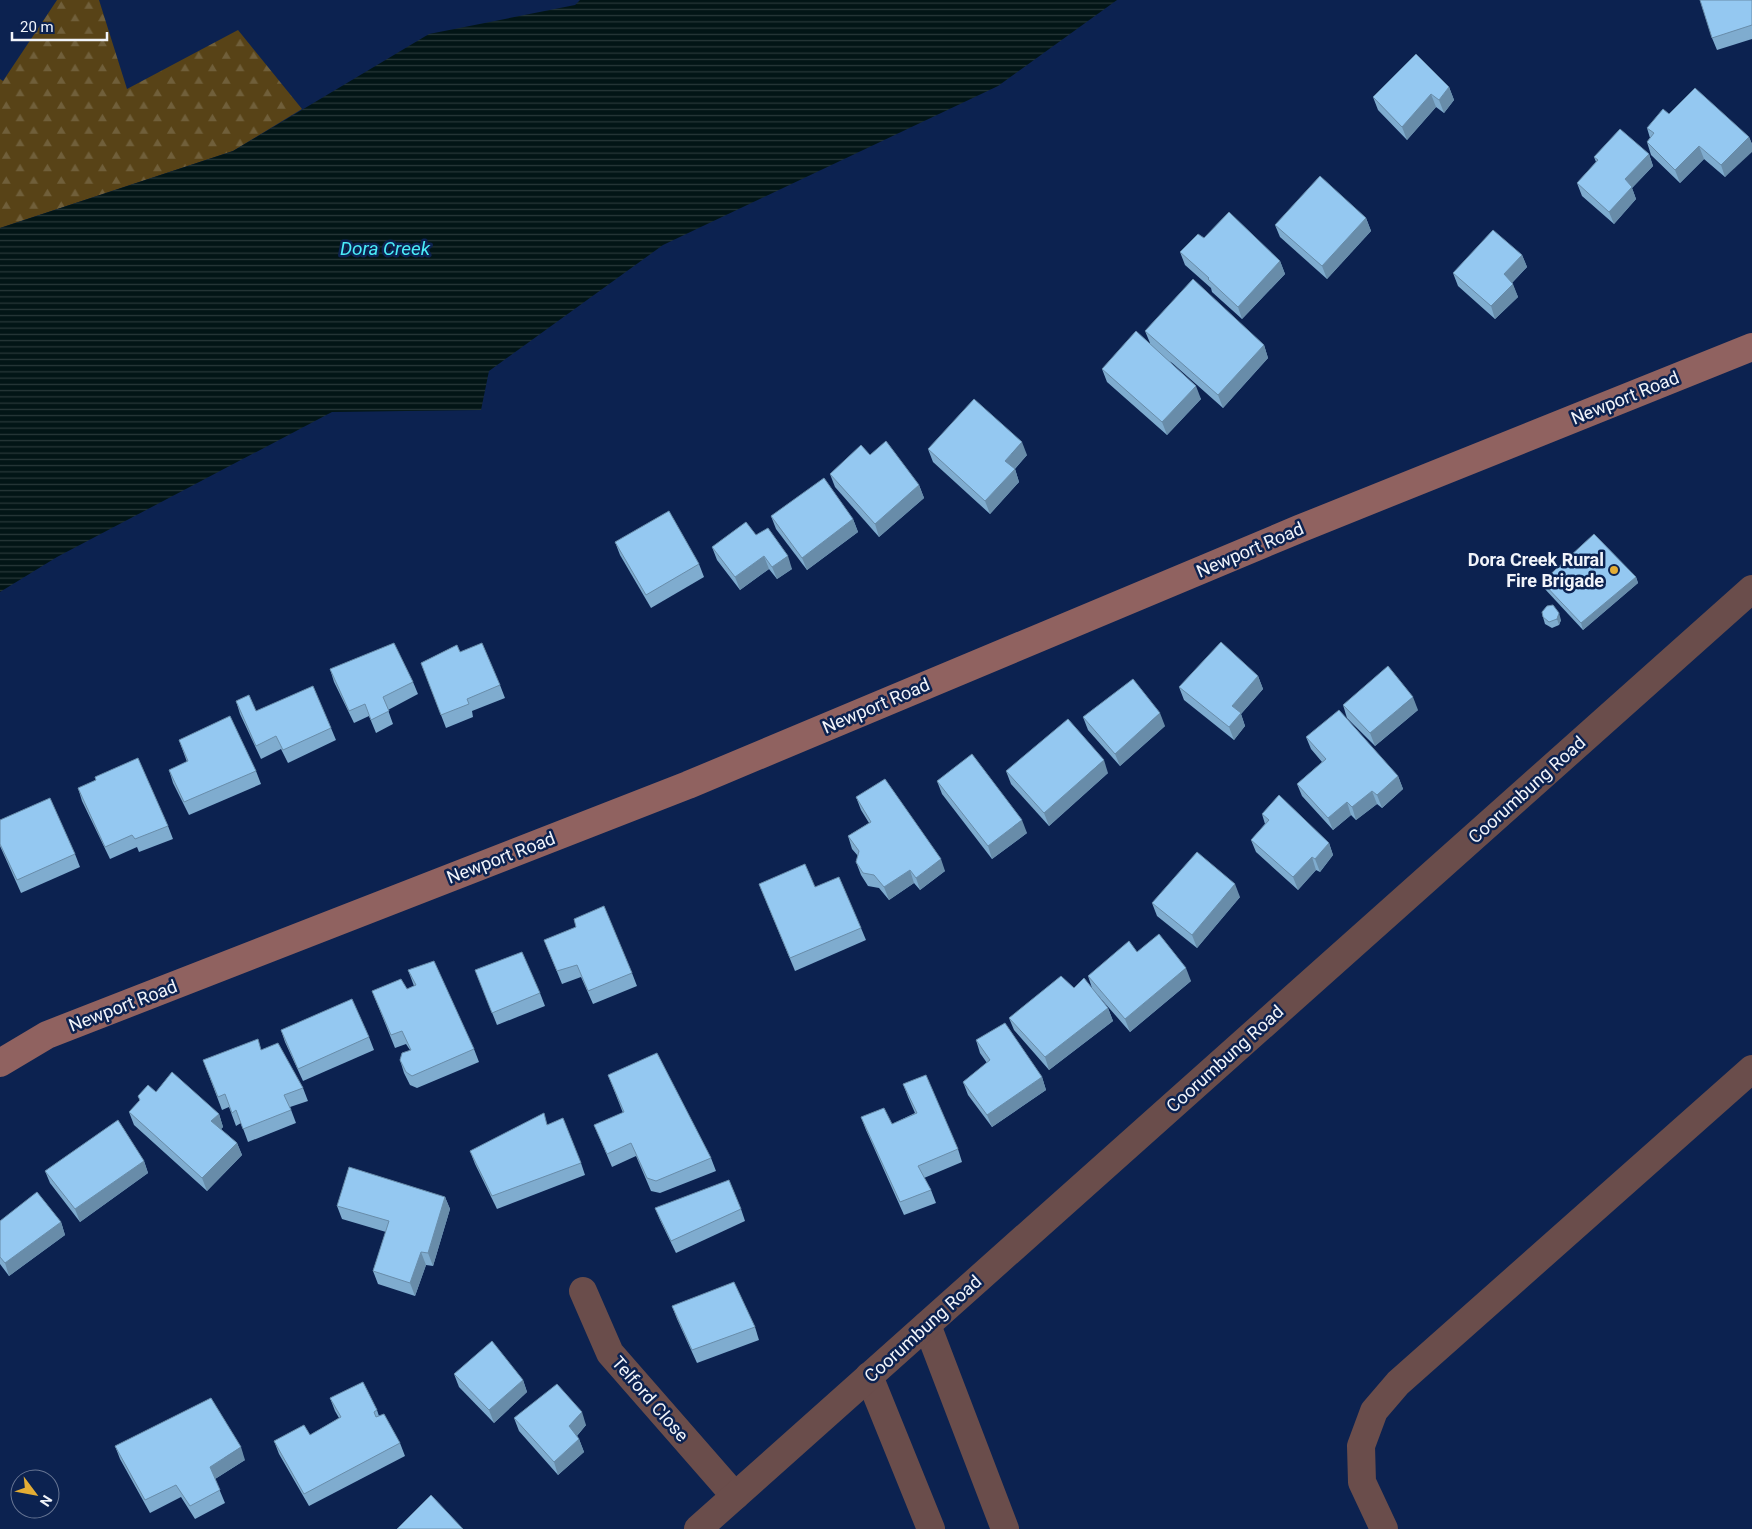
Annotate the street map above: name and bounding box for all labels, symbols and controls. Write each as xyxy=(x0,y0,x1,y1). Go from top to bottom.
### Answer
scale bar xyxy=(12,10,108,42)
text: 20 m xyxy=(20,18,54,36)
water label: Dora Creek xyxy=(340,237,431,260)
street label: Newport Road xyxy=(1568,366,1682,429)
street label: Newport Road xyxy=(1193,518,1307,582)
place label: Dora Creek Rural Fire Brigade xyxy=(1468,549,1604,591)
marker: Dora Creek Rural Fire Brigade xyxy=(1608,564,1620,576)
street label: Newport Road xyxy=(819,674,933,738)
street label: Coorumbung Road xyxy=(1464,732,1589,848)
street label: Newport Road xyxy=(444,827,558,888)
street label: Newport Road xyxy=(66,975,180,1036)
street label: Coorumbung Road xyxy=(1162,1001,1287,1117)
street label: Coorumbung Road xyxy=(860,1271,985,1387)
street label: Telford Close xyxy=(608,1352,693,1446)
north arrow xyxy=(10,1469,60,1519)
text: N xyxy=(37,1492,55,1509)

